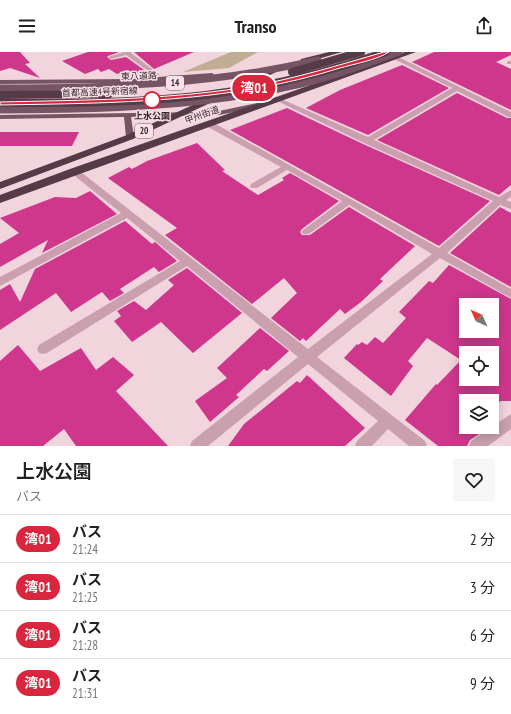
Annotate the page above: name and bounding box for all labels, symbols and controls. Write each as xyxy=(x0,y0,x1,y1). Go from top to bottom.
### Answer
icon: menu xyxy=(16,15,38,37)
text: Transo xyxy=(234,15,277,38)
icon: share xyxy=(473,15,495,37)
street label: 東八道路 xyxy=(121,69,157,82)
line badge: 湾01 xyxy=(231,75,277,101)
road number: 14 xyxy=(166,76,184,90)
text: 湾01 xyxy=(240,79,268,97)
street label: 首都高速4号新宿線 xyxy=(62,85,139,98)
marker: 上水公園 xyxy=(143,91,161,109)
street label: 甲州街道 xyxy=(183,103,221,126)
place label: 上水公園 xyxy=(134,110,170,121)
road number: 20 xyxy=(135,124,153,138)
north arrow xyxy=(459,298,499,338)
map controls xyxy=(459,298,499,434)
button: locate xyxy=(459,346,499,386)
button: layers xyxy=(459,394,499,434)
text: 上水公園 xyxy=(16,459,92,483)
button: heart xyxy=(453,459,495,501)
text: バス xyxy=(16,488,42,505)
text: バス xyxy=(72,522,102,541)
text: 湾01 xyxy=(24,530,52,548)
text: 2 分 xyxy=(470,530,495,549)
text: 21:24 xyxy=(72,541,98,558)
text: バス xyxy=(72,570,102,589)
text: 湾01 xyxy=(24,578,52,596)
text: 3 分 xyxy=(470,578,495,597)
text: 21:25 xyxy=(72,589,98,606)
text: バス xyxy=(72,618,102,637)
text: 湾01 xyxy=(24,626,52,644)
text: 6 分 xyxy=(470,626,495,645)
text: 21:28 xyxy=(72,637,98,654)
text: バス xyxy=(72,666,102,685)
text: 湾01 xyxy=(24,674,52,692)
text: 9 分 xyxy=(470,674,495,693)
text: 21:31 xyxy=(72,685,98,702)

